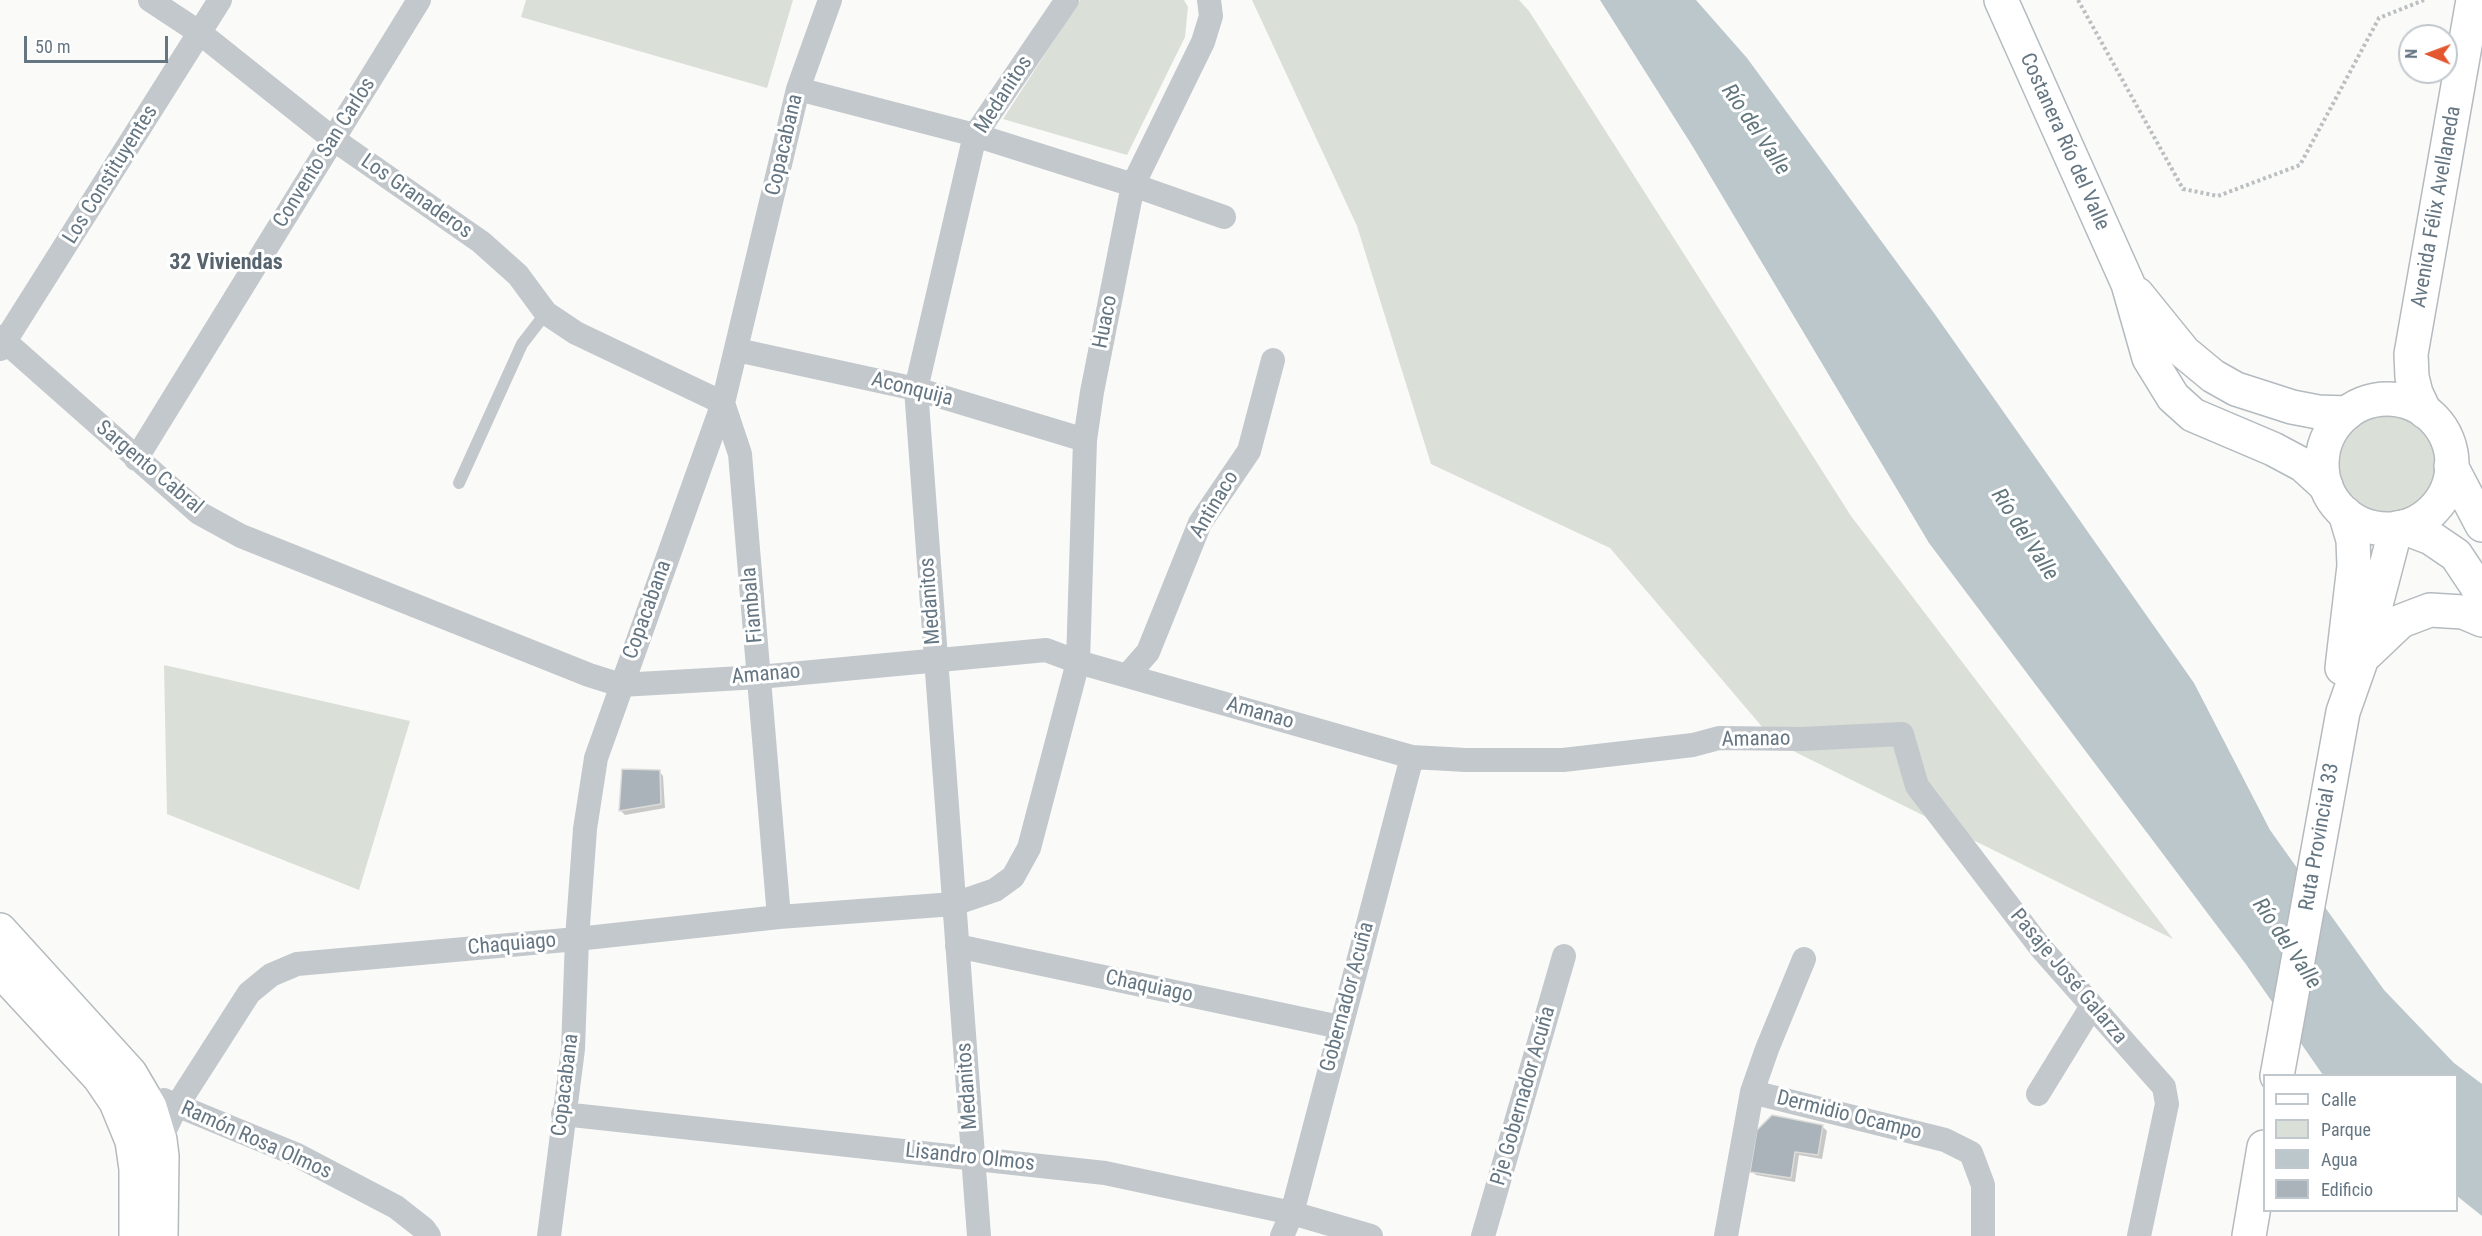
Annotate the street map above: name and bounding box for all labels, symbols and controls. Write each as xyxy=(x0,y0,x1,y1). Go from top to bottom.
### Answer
scale bar xyxy=(27,24,171,62)
north arrow xyxy=(2398,24,2458,84)
text: 50 m xyxy=(35,36,70,57)
street label: Costanera Río del Valle xyxy=(2014,49,2114,235)
text: N xyxy=(2402,49,2421,59)
street label: Medanitos xyxy=(970,52,1038,138)
street label: Convento San Carlos xyxy=(269,73,381,233)
water label: Río del Valle xyxy=(1715,79,1795,181)
street label: Copacabana xyxy=(761,92,809,198)
street label: Los Constituyentes xyxy=(58,101,164,249)
street label: Avenida Félix Avellaneda xyxy=(2407,104,2467,310)
street label: Los Granaderos xyxy=(355,149,477,245)
district label: 32 Viviendas xyxy=(169,250,283,276)
street label: Huaco xyxy=(1089,293,1123,351)
street label: Aconquija xyxy=(869,368,955,412)
street label: Sargento Cabral xyxy=(90,416,208,520)
street label: Antinaco xyxy=(1185,467,1245,543)
water label: Río del Valle xyxy=(1985,484,2063,586)
street label: Copacabana xyxy=(619,557,677,663)
street label: Medanitos xyxy=(915,557,947,645)
street label: Fiambala xyxy=(737,566,769,644)
street label: Amanao xyxy=(731,659,801,691)
street label: Amanao xyxy=(1223,692,1297,736)
street label: Amanao xyxy=(1721,727,1791,753)
street label: Ruta Provincial 33 xyxy=(2295,761,2345,913)
water label: Río del Valle xyxy=(2246,893,2326,995)
street label: Pasaje José Galarza xyxy=(2004,904,2132,1050)
street label: Gobernador Acuña xyxy=(1316,919,1380,1075)
street label: Chaquiago xyxy=(467,929,557,961)
street label: Chaquiago xyxy=(1103,965,1195,1009)
street label: Pje Gobernador Acuña xyxy=(1486,1004,1562,1188)
street label: Copacabana xyxy=(547,1032,585,1138)
street label: Medanitos xyxy=(952,1042,984,1130)
legend xyxy=(2263,1074,2458,1212)
street label: Dermidio Ocampo xyxy=(1774,1086,1924,1146)
text: Calle xyxy=(2321,1089,2357,1110)
street label: Ramón Rosa Olmos xyxy=(177,1097,335,1185)
text: Parque xyxy=(2321,1119,2371,1140)
street label: Lisandro Olmos xyxy=(904,1139,1036,1177)
text: Agua xyxy=(2321,1149,2358,1170)
text: Edificio xyxy=(2321,1179,2373,1200)

